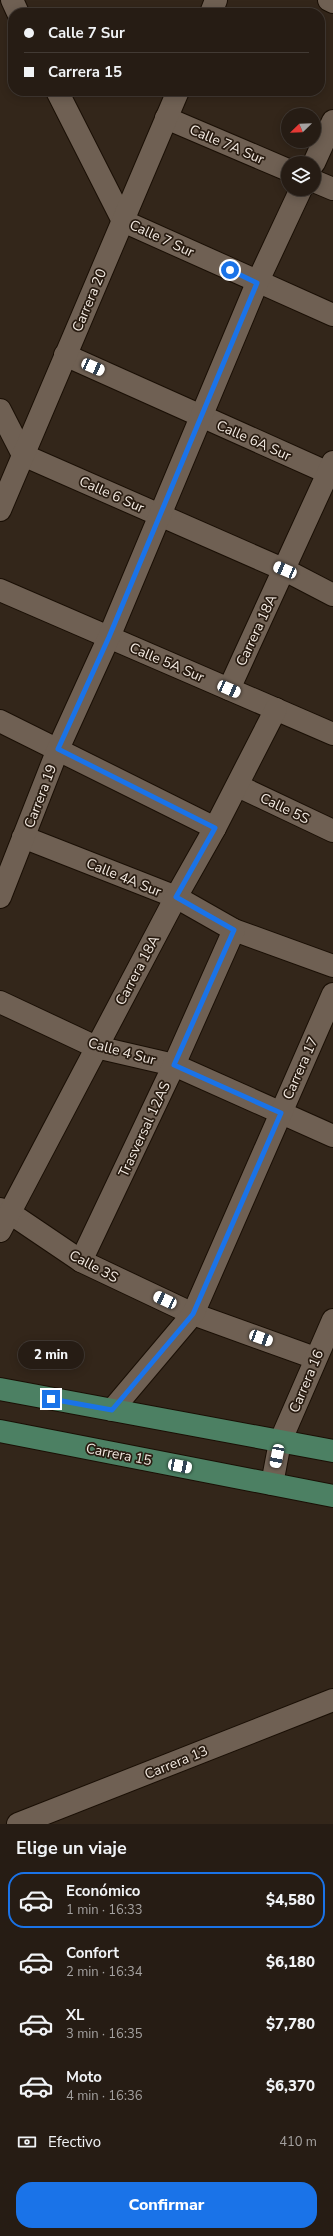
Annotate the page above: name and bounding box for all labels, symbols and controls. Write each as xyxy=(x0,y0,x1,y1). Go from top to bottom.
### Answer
text: Calle 7 Sur xyxy=(48,23,125,43)
text: Carrera 15 xyxy=(48,62,122,82)
north arrow xyxy=(281,108,321,148)
map controls xyxy=(281,108,321,196)
street label: Calle 7A Sur xyxy=(186,120,267,169)
button: layers xyxy=(281,156,321,196)
street label: Calle 7 Sur xyxy=(126,215,197,262)
route start xyxy=(221,261,239,279)
street label: Carrera 20 xyxy=(68,266,111,335)
car xyxy=(80,357,106,377)
street label: Calle 6A Sur xyxy=(214,416,294,465)
street label: Calle 6 Sur xyxy=(76,472,147,517)
car xyxy=(272,560,298,580)
street label: Carrera 18A xyxy=(232,591,281,669)
street label: Calle 5A Sur xyxy=(126,638,207,687)
car xyxy=(216,679,242,699)
street label: Carrera 19 xyxy=(20,762,61,831)
street label: Calle 5S xyxy=(257,788,313,829)
street label: Calle 4A Sur xyxy=(83,854,164,901)
street label: Carrera 18A xyxy=(111,932,164,1009)
street label: Calle 4 Sur xyxy=(86,1033,158,1070)
street label: Carrera 17 xyxy=(278,1034,323,1103)
street label: Trasversal 12AS xyxy=(114,1078,175,1180)
street label: Calle 3S xyxy=(66,1246,122,1287)
car xyxy=(152,1289,178,1311)
car xyxy=(248,1328,274,1348)
callout: 2 min xyxy=(18,1341,84,1369)
text: 2 min xyxy=(34,1346,68,1364)
street label: Carrera 16 xyxy=(285,1347,328,1416)
route end xyxy=(42,1390,60,1408)
street label: Carrera 15 xyxy=(84,1439,153,1470)
car xyxy=(269,1443,285,1469)
car xyxy=(167,1458,193,1474)
street label: Carrera 13 xyxy=(142,1741,211,1784)
text: Elige un viaje xyxy=(16,1836,127,1860)
text: Económico xyxy=(66,1881,140,1901)
icon: car xyxy=(18,1882,54,1918)
text: $4,580 xyxy=(266,1890,315,1910)
text: 1 min · 16:33 xyxy=(66,1901,142,1919)
text: Confort xyxy=(66,1943,119,1963)
icon: car xyxy=(18,1944,54,1980)
text: $6,180 xyxy=(266,1952,315,1972)
text: 2 min · 16:34 xyxy=(66,1963,142,1981)
text: XL xyxy=(66,2005,85,2025)
icon: car xyxy=(18,2006,54,2042)
text: $7,780 xyxy=(266,2014,315,2034)
text: 3 min · 16:35 xyxy=(66,2025,142,2043)
text: Moto xyxy=(66,2067,102,2087)
icon: car xyxy=(18,2068,54,2104)
text: $6,370 xyxy=(266,2076,315,2096)
text: 4 min · 16:36 xyxy=(66,2087,142,2105)
icon: cash xyxy=(16,2131,38,2153)
text: Efectivo xyxy=(48,2132,101,2152)
text: 410 m xyxy=(279,2133,317,2151)
button: Confirmar xyxy=(16,2182,317,2228)

